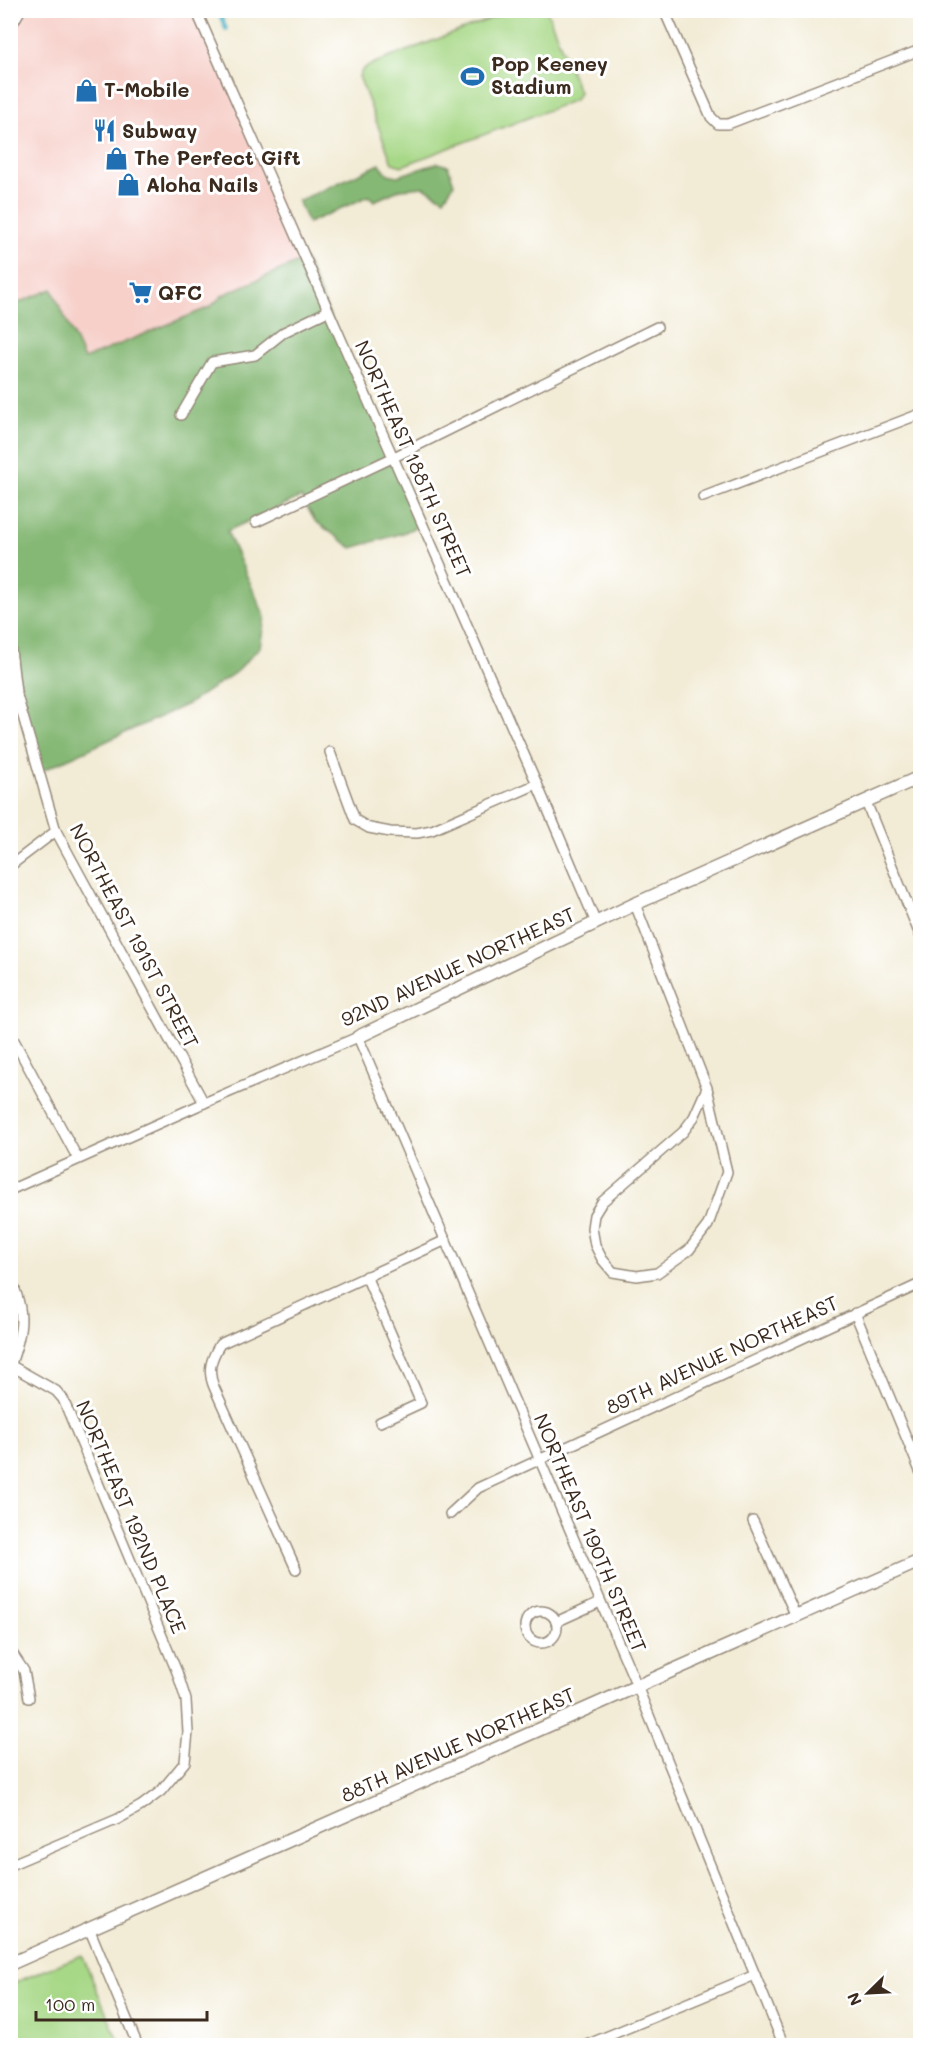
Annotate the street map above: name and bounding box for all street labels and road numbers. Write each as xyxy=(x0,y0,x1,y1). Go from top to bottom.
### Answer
street label: NORTHEAST 188TH STREET xyxy=(350,336,478,581)
street label: NORTHEAST 191ST STREET xyxy=(65,819,205,1052)
street label: 92ND AVENUE NORTHEAST xyxy=(336,900,579,1032)
street label: 89TH AVENUE NORTHEAST xyxy=(601,1289,842,1419)
street label: NORTHEAST 192ND PLACE xyxy=(71,1396,193,1637)
street label: NORTHEAST 190TH STREET xyxy=(529,1409,653,1656)
street label: 88TH AVENUE NORTHEAST xyxy=(336,1681,579,1808)

